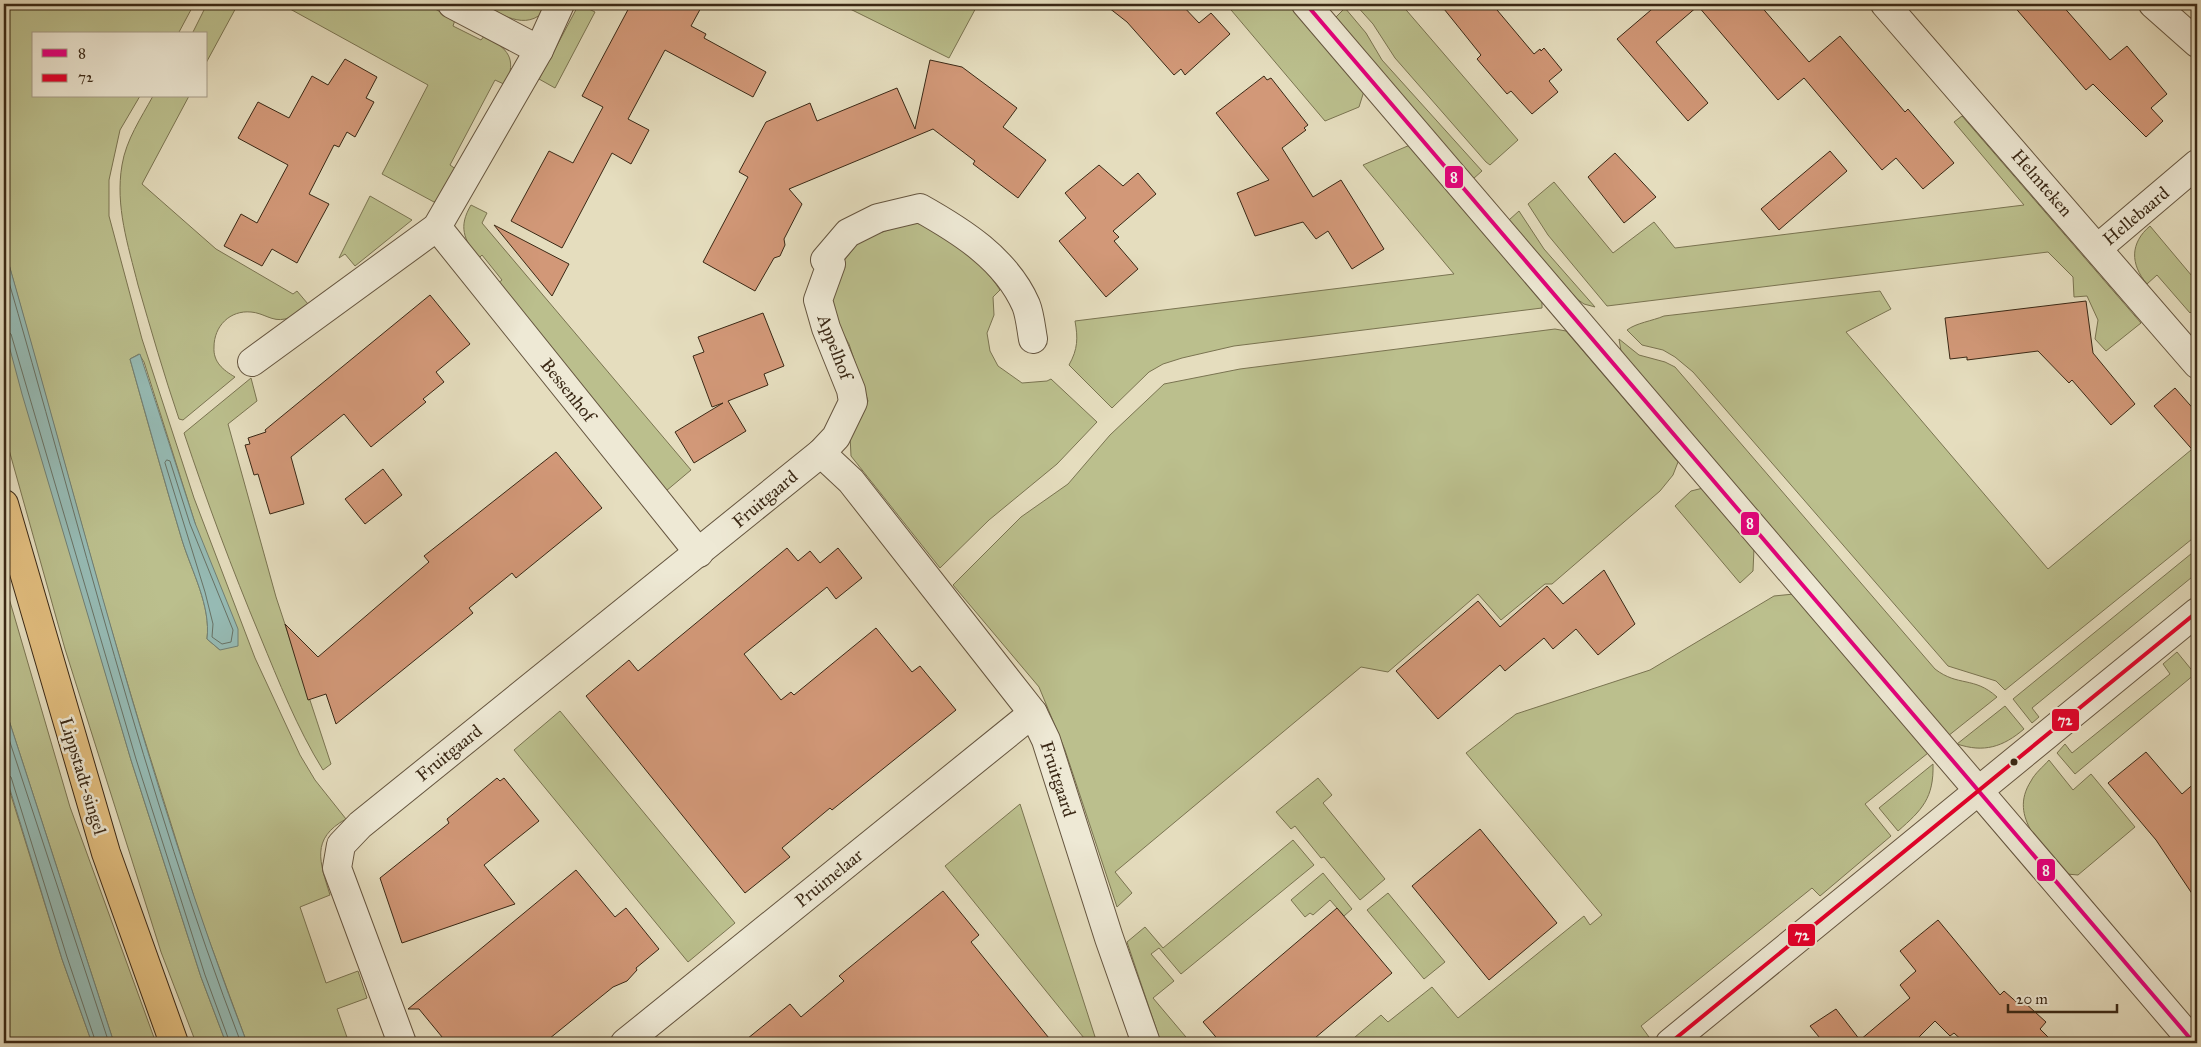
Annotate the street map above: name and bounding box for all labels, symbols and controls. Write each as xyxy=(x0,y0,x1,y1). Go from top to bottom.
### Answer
legend xyxy=(32,32,208,98)
text: 8 xyxy=(78,44,86,62)
text: 72 xyxy=(78,68,94,86)
street label: Helmteken xyxy=(2007,145,2077,221)
line badge: 8 xyxy=(1444,165,1464,189)
text: 8 xyxy=(1450,169,1458,186)
street label: Hellebaard xyxy=(2098,182,2174,250)
street label: Appelhof xyxy=(812,311,858,385)
street label: Bessenhof xyxy=(536,354,602,428)
street label: Fruitgaard xyxy=(728,465,803,533)
line badge: 8 xyxy=(1740,511,1760,536)
text: 8 xyxy=(1746,515,1754,532)
line badge: 72 xyxy=(2051,708,2080,732)
text: 72 xyxy=(2058,712,2073,729)
street label: Lippstadt-singel xyxy=(54,715,111,838)
street label: Fruitgaard xyxy=(412,720,487,787)
street label: Fruitgaard xyxy=(1034,738,1081,820)
unlabelled marker xyxy=(2009,757,2019,767)
street label: Pruimelaar xyxy=(791,844,868,912)
line badge: 8 xyxy=(2036,858,2056,882)
text: 8 xyxy=(2042,862,2050,879)
line badge: 72 xyxy=(1787,923,1816,947)
text: 72 xyxy=(1795,927,1810,944)
scale bar xyxy=(2008,982,2117,1014)
text: 20 m xyxy=(2016,990,2048,1008)

